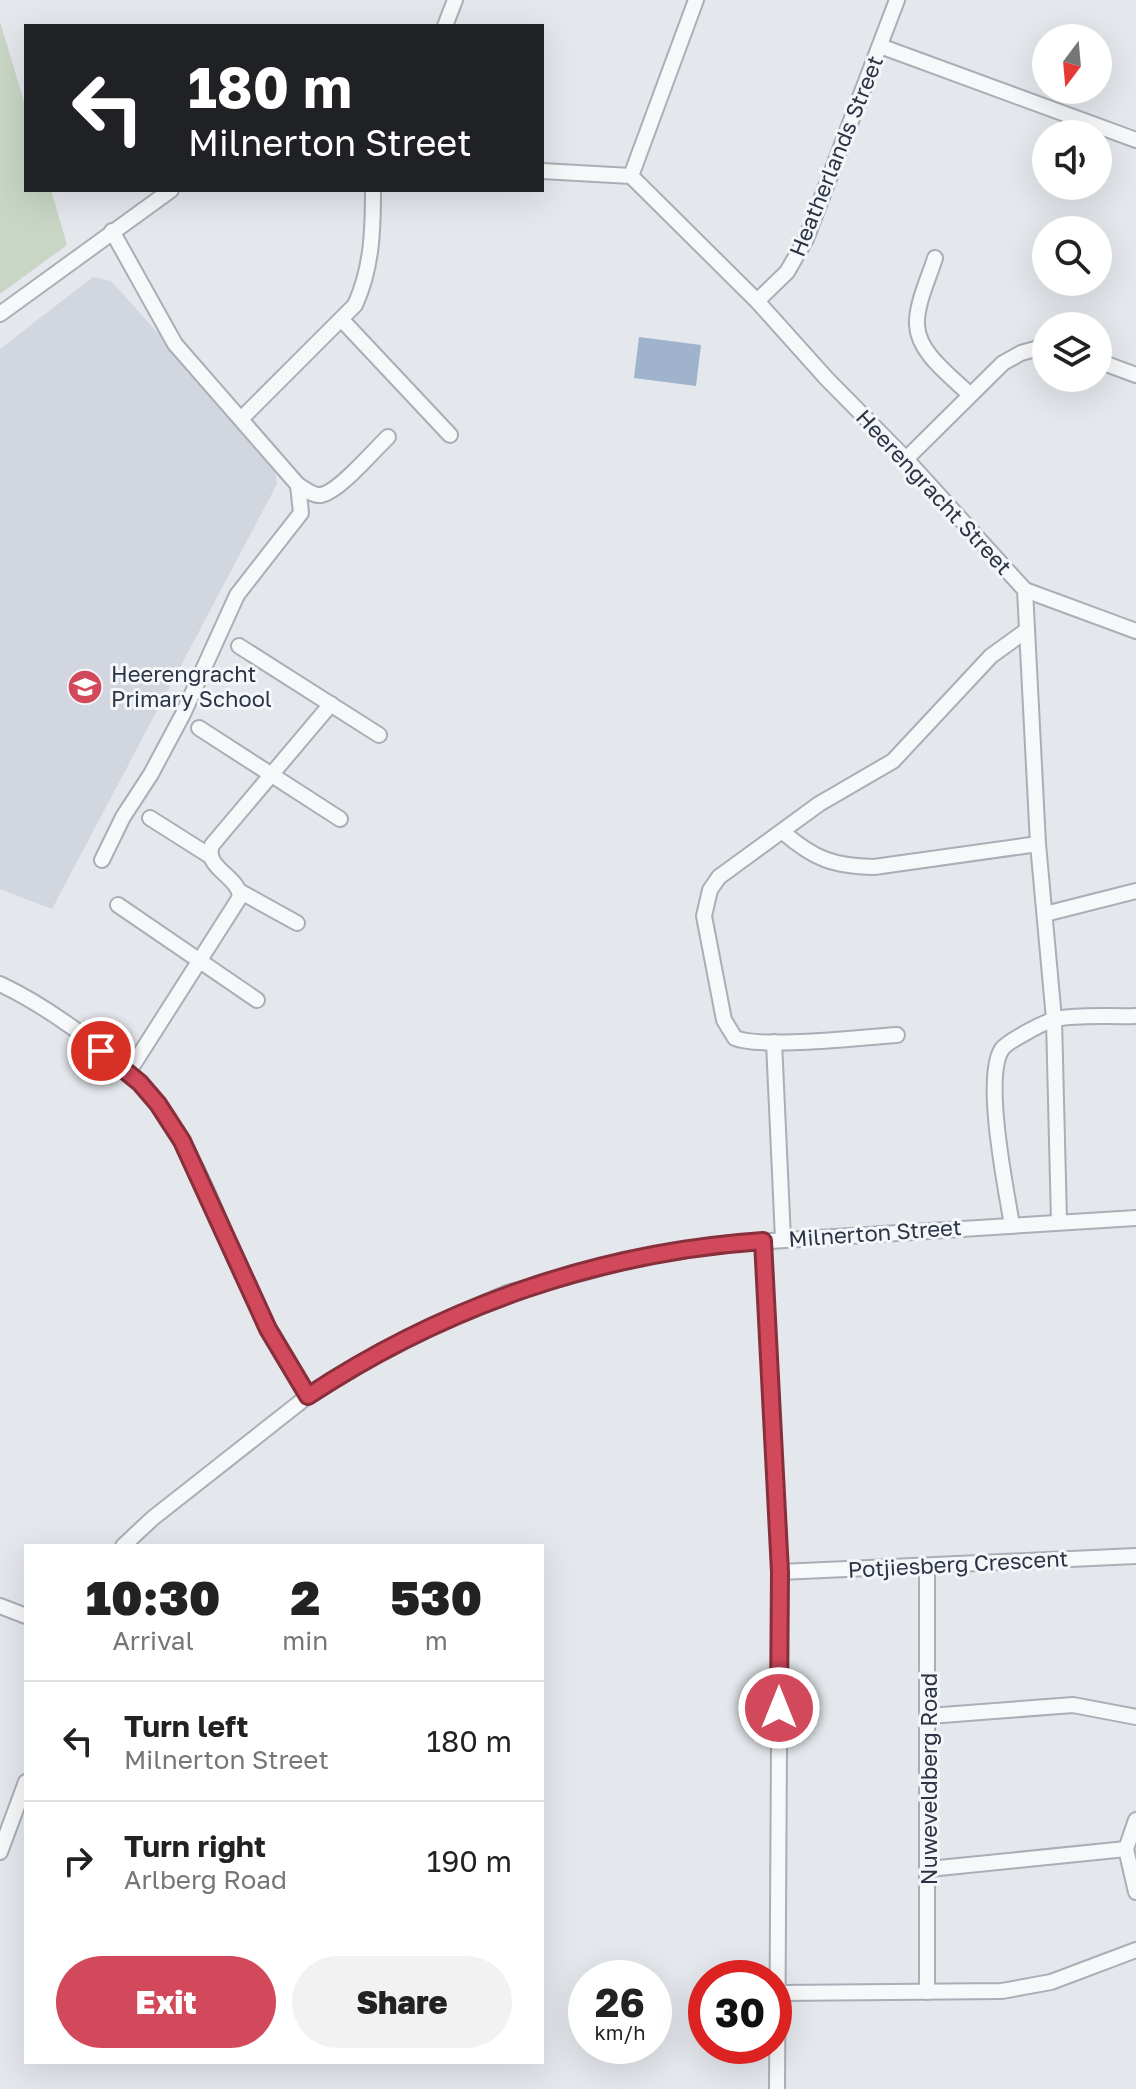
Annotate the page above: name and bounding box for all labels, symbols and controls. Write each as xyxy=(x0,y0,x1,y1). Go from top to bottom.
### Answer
north arrow xyxy=(1032,24,1112,104)
map controls xyxy=(1032,24,1112,392)
street label: Heatherlands Street xyxy=(783,51,888,260)
text: 180 m xyxy=(188,53,352,120)
icon: left xyxy=(56,56,160,160)
button: sound xyxy=(1032,120,1112,200)
text: Milnerton Street xyxy=(188,121,472,164)
button: search xyxy=(1032,216,1112,296)
button: layers xyxy=(1032,312,1112,392)
street label: Heerengracht Street xyxy=(851,403,1018,580)
place label: Heerengracht Primary School xyxy=(111,660,272,712)
school or university icon: Heerengracht Primary School xyxy=(66,668,104,706)
pin xyxy=(67,1017,135,1085)
icon: arrive xyxy=(79,1029,123,1073)
street label: Milnerton Street xyxy=(788,1213,962,1252)
street label: Potjiesberg Crescent xyxy=(847,1544,1069,1583)
text: 10:30 xyxy=(86,1568,221,1626)
text: 2 xyxy=(290,1568,320,1626)
text: 530 xyxy=(390,1568,482,1626)
text: Arrival xyxy=(112,1625,194,1656)
text: min xyxy=(282,1625,328,1656)
text: m xyxy=(425,1625,448,1656)
position arrow xyxy=(737,1666,821,1750)
street label: Nuweveldberg Road xyxy=(915,1673,942,1885)
text: Turn left xyxy=(124,1708,249,1744)
icon: left xyxy=(56,1719,100,1763)
text: 180 m xyxy=(427,1723,512,1759)
text: Milnerton Street xyxy=(124,1744,329,1775)
text: Turn right xyxy=(124,1828,266,1864)
icon: right xyxy=(56,1839,100,1883)
text: 190 m xyxy=(427,1843,512,1879)
text: Arlberg Road xyxy=(124,1864,287,1895)
button: Exit xyxy=(56,1956,276,2048)
button: Share xyxy=(292,1956,512,2048)
speed limit sign: 30 xyxy=(688,1960,792,2064)
text: 26 xyxy=(595,1978,645,2026)
text: km/h xyxy=(595,2020,645,2044)

